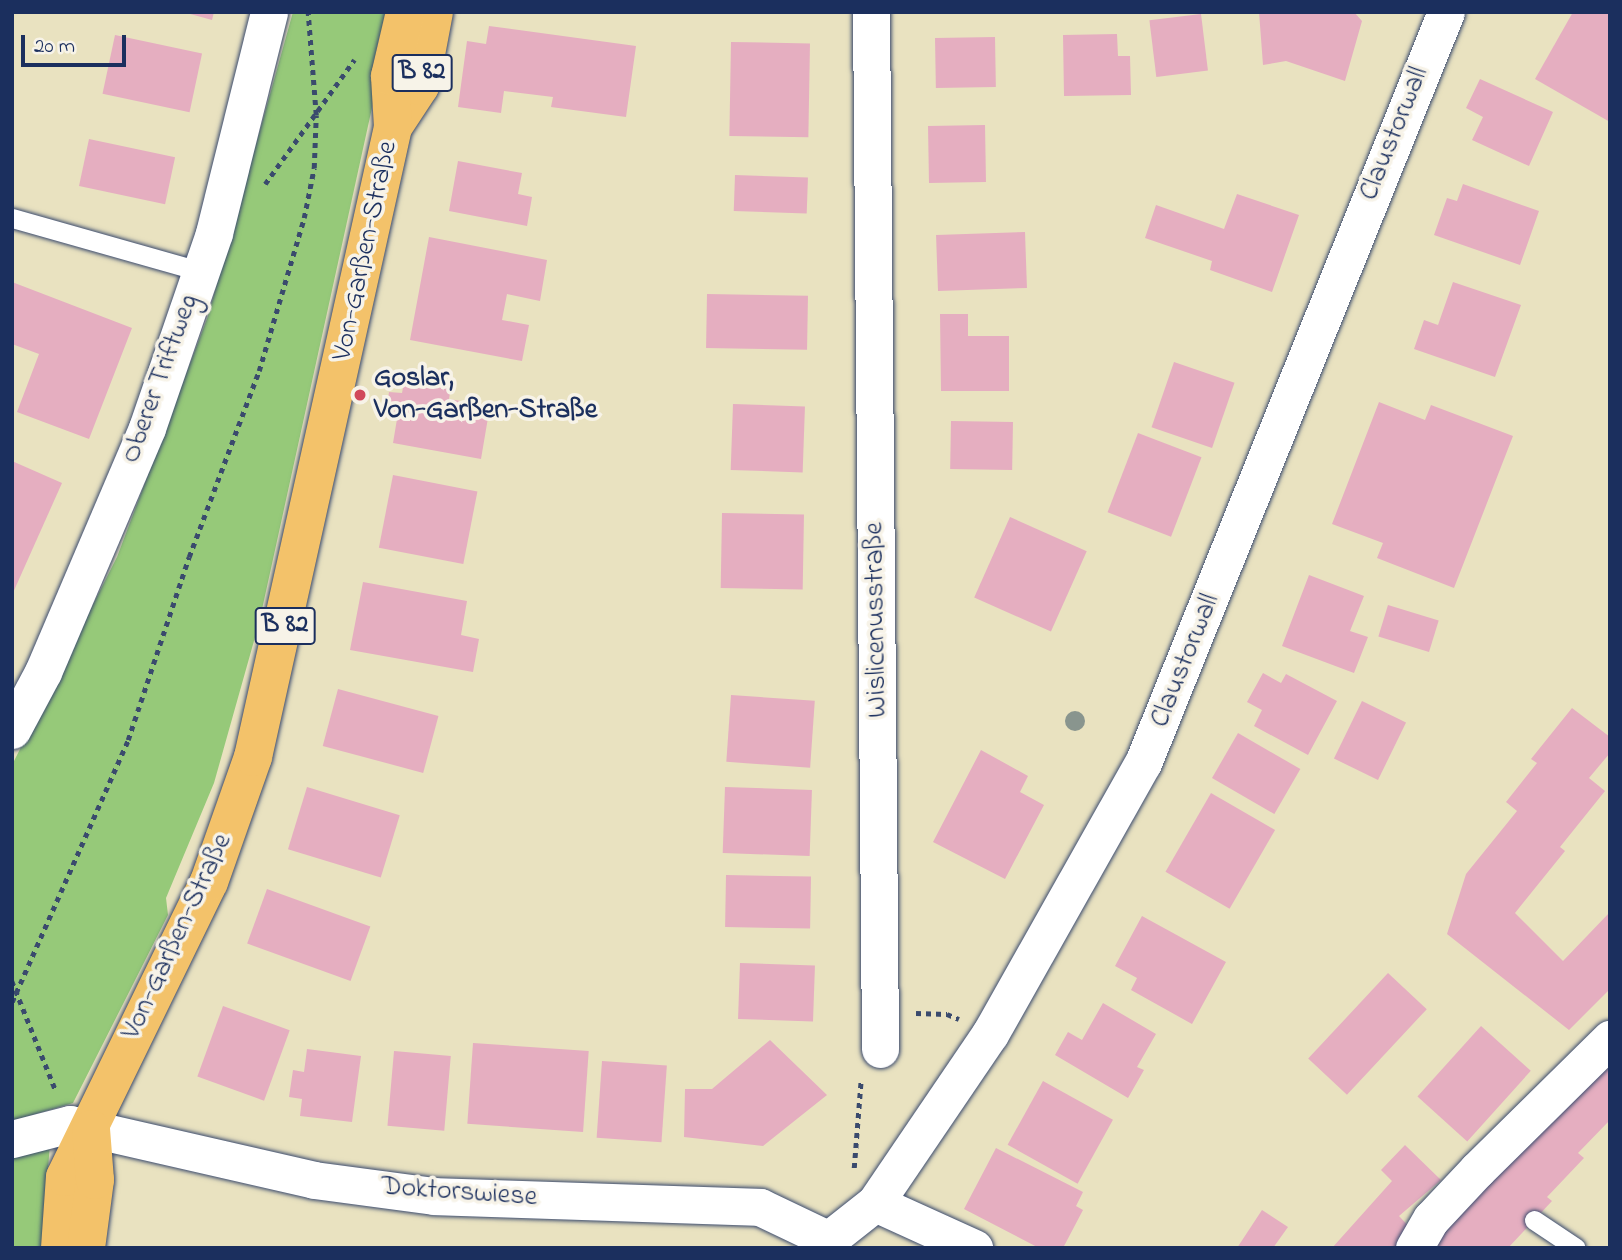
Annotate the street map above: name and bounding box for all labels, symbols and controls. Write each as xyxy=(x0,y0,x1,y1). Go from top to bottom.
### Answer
scale bar xyxy=(24,21,130,65)
text: 20 m xyxy=(34,32,75,62)
road number: B 82 xyxy=(390,50,453,96)
street label: Claustorwall xyxy=(1353,62,1437,206)
street label: Von-Garßen-Straße xyxy=(326,138,406,364)
street label: Oberer Triftweg xyxy=(115,290,207,468)
place label: Goslar, Von-Garßen-Straße xyxy=(374,362,597,428)
marker: Goslar, Von-Garßen-Straße xyxy=(352,387,368,403)
street label: Wislicenusstraße xyxy=(858,522,896,718)
street label: Claustorwall xyxy=(1144,589,1228,733)
road number: B 82 xyxy=(254,604,316,648)
street label: Von-Garßen-Straße xyxy=(116,829,240,1045)
street label: Doktorswiese xyxy=(380,1171,538,1215)

